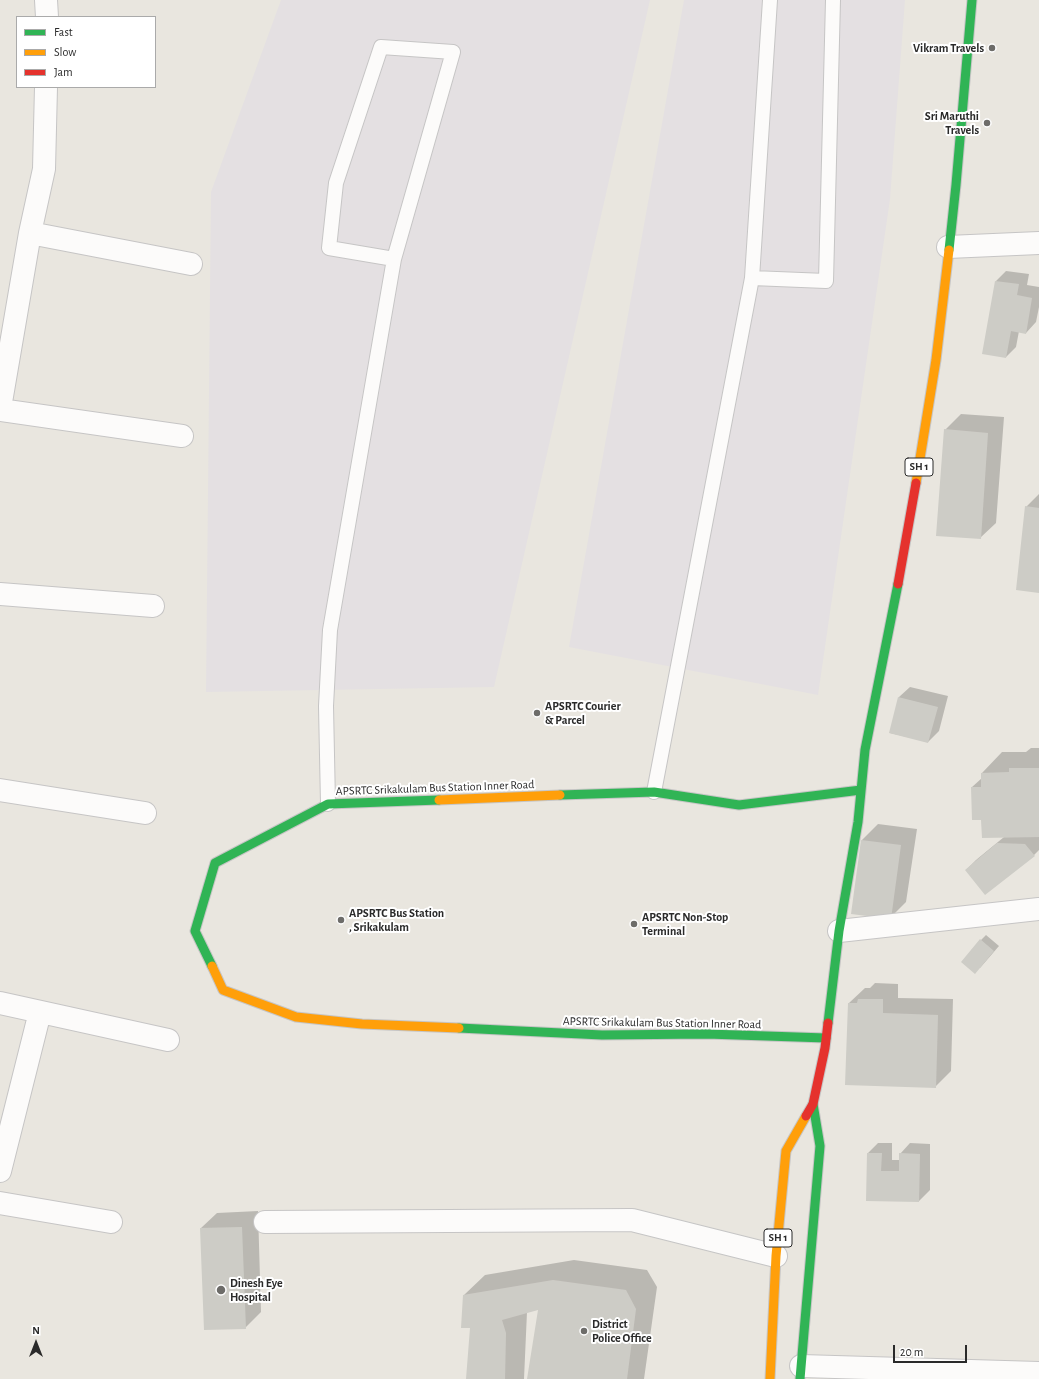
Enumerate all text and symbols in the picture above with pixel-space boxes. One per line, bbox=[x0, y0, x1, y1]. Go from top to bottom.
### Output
legend bbox=[16, 16, 156, 88]
text: Fast bbox=[54, 26, 73, 38]
place label: Vikram Travels bbox=[913, 41, 984, 55]
marker: Vikram Travels bbox=[987, 43, 997, 53]
text: Slow bbox=[54, 46, 76, 58]
text: Jam bbox=[54, 66, 73, 78]
place label: Sri Maruthi Travels bbox=[925, 109, 979, 137]
marker: Sri Maruthi Travels bbox=[982, 118, 992, 128]
road number: SH 1 bbox=[905, 458, 933, 476]
place label: APSRTC Courier & Parcel bbox=[545, 699, 621, 727]
marker: APSRTC Courier & Parcel bbox=[532, 708, 542, 718]
street label: APSRTC Srikakulam Bus Station Inner Road bbox=[335, 777, 535, 799]
place label: APSRTC Bus Station , Srikakulam bbox=[349, 906, 444, 934]
place label: APSRTC Non-Stop Terminal bbox=[642, 910, 728, 938]
marker: APSRTC Bus Station , Srikakulam bbox=[336, 915, 346, 925]
marker: APSRTC Non-Stop Terminal bbox=[629, 919, 639, 929]
street label: APSRTC Srikakulam Bus Station Inner Road bbox=[563, 1014, 761, 1032]
road number: SH 1 bbox=[764, 1229, 792, 1247]
place label: Dinesh Eye Hospital bbox=[230, 1276, 283, 1304]
marker: Dinesh Eye Hospital bbox=[215, 1284, 227, 1296]
place label: District Police Office bbox=[592, 1317, 652, 1345]
north arrow bbox=[16, 1323, 56, 1363]
text: N bbox=[32, 1325, 40, 1336]
marker: District Police Office bbox=[579, 1326, 589, 1336]
scale bar bbox=[895, 1337, 969, 1363]
text: 20 m bbox=[900, 1346, 923, 1358]

